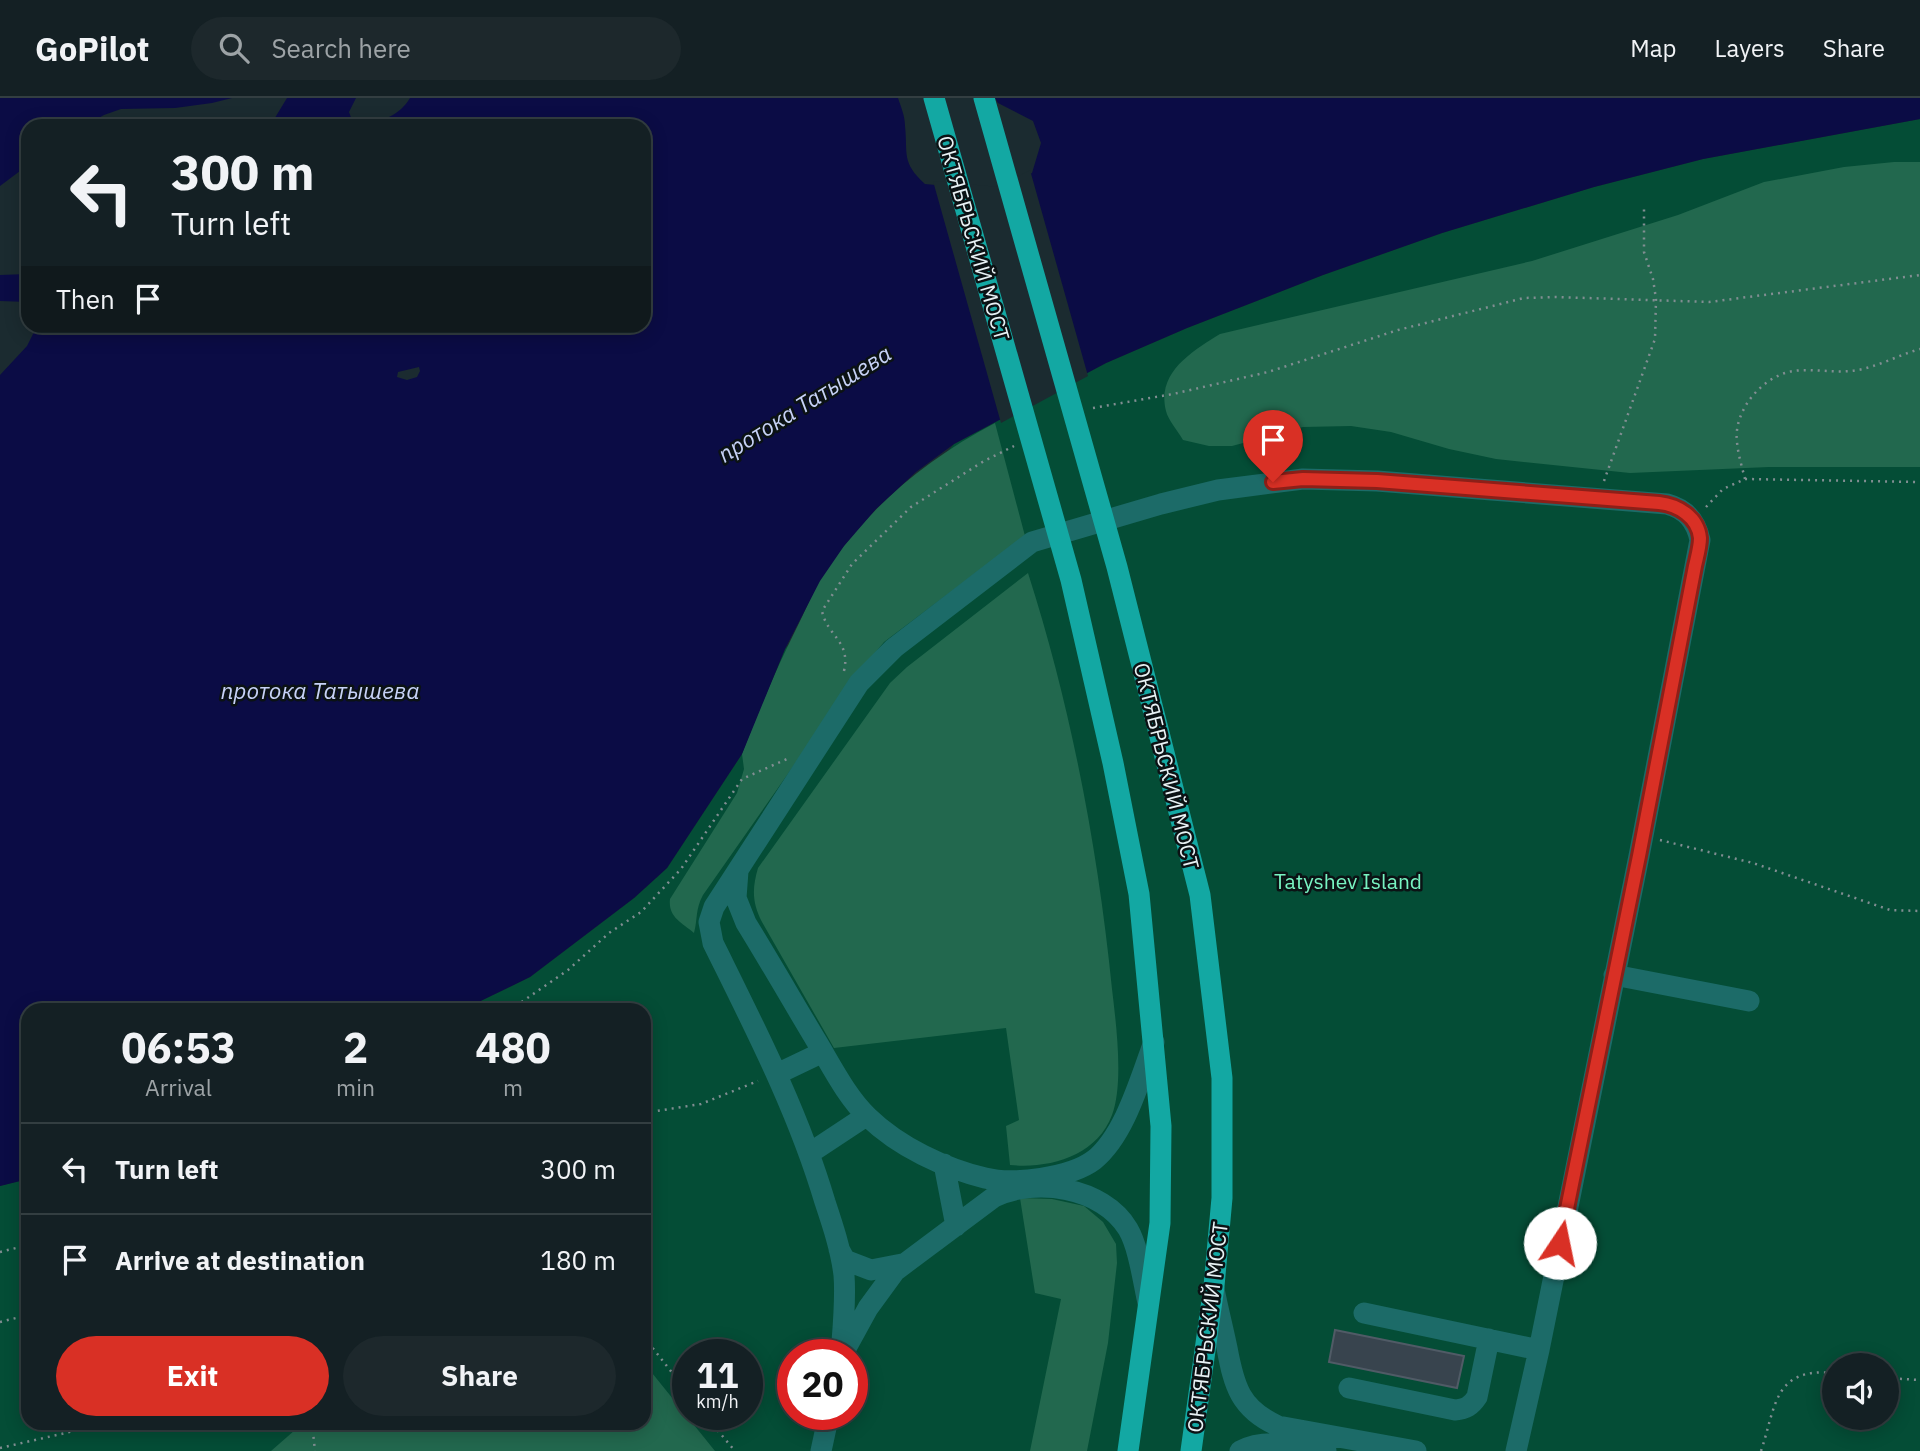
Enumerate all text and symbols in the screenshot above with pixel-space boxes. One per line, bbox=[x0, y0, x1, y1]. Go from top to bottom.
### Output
search box bbox=[191, 17, 681, 80]
text: GoPilot bbox=[35, 27, 149, 70]
icon: search bbox=[215, 29, 253, 67]
text: Search here bbox=[271, 31, 411, 65]
text: Map bbox=[1630, 32, 1677, 64]
text: Layers bbox=[1715, 32, 1785, 64]
text: Share bbox=[1823, 32, 1885, 64]
street label: ОКТЯБРЬСКИЙ МОСТ bbox=[931, 132, 1017, 344]
text: 300 m bbox=[171, 140, 315, 203]
icon: left bbox=[56, 147, 147, 238]
text: Turn left bbox=[171, 202, 291, 244]
icon: arrive bbox=[129, 280, 167, 318]
text: Then bbox=[56, 282, 115, 316]
water label: протока Татышева bbox=[712, 337, 896, 469]
pin bbox=[1243, 410, 1303, 482]
icon: arrive bbox=[1254, 421, 1292, 459]
street label: ОКТЯБРЬСКИЙ МОСТ bbox=[1128, 660, 1206, 872]
water label: протока Татышева bbox=[220, 675, 420, 705]
park label: Tatyshev Island bbox=[1274, 867, 1422, 895]
text: 06:53 bbox=[121, 1020, 236, 1075]
text: 2 bbox=[343, 1020, 368, 1075]
text: 480 bbox=[475, 1020, 551, 1075]
text: Arrival bbox=[145, 1072, 212, 1102]
text: min bbox=[336, 1072, 375, 1102]
text: m bbox=[503, 1072, 523, 1102]
icon: left bbox=[56, 1150, 94, 1188]
text: Turn left bbox=[115, 1152, 218, 1186]
text: 300 m bbox=[540, 1152, 616, 1186]
position arrow bbox=[1523, 1206, 1597, 1280]
street label: ОКТЯБРЬСКИЙ МОСТ bbox=[1180, 1220, 1234, 1434]
icon: arrive bbox=[56, 1241, 94, 1279]
text: Arrive at destination bbox=[115, 1243, 365, 1277]
text: 180 m bbox=[540, 1243, 616, 1277]
button: Exit bbox=[56, 1336, 329, 1416]
button: Share bbox=[343, 1336, 616, 1416]
speed limit sign: 20 bbox=[777, 1339, 868, 1430]
text: 11 bbox=[696, 1352, 739, 1398]
map controls bbox=[1822, 1353, 1899, 1430]
button: sound bbox=[1822, 1353, 1899, 1430]
text: km/h bbox=[696, 1390, 739, 1413]

